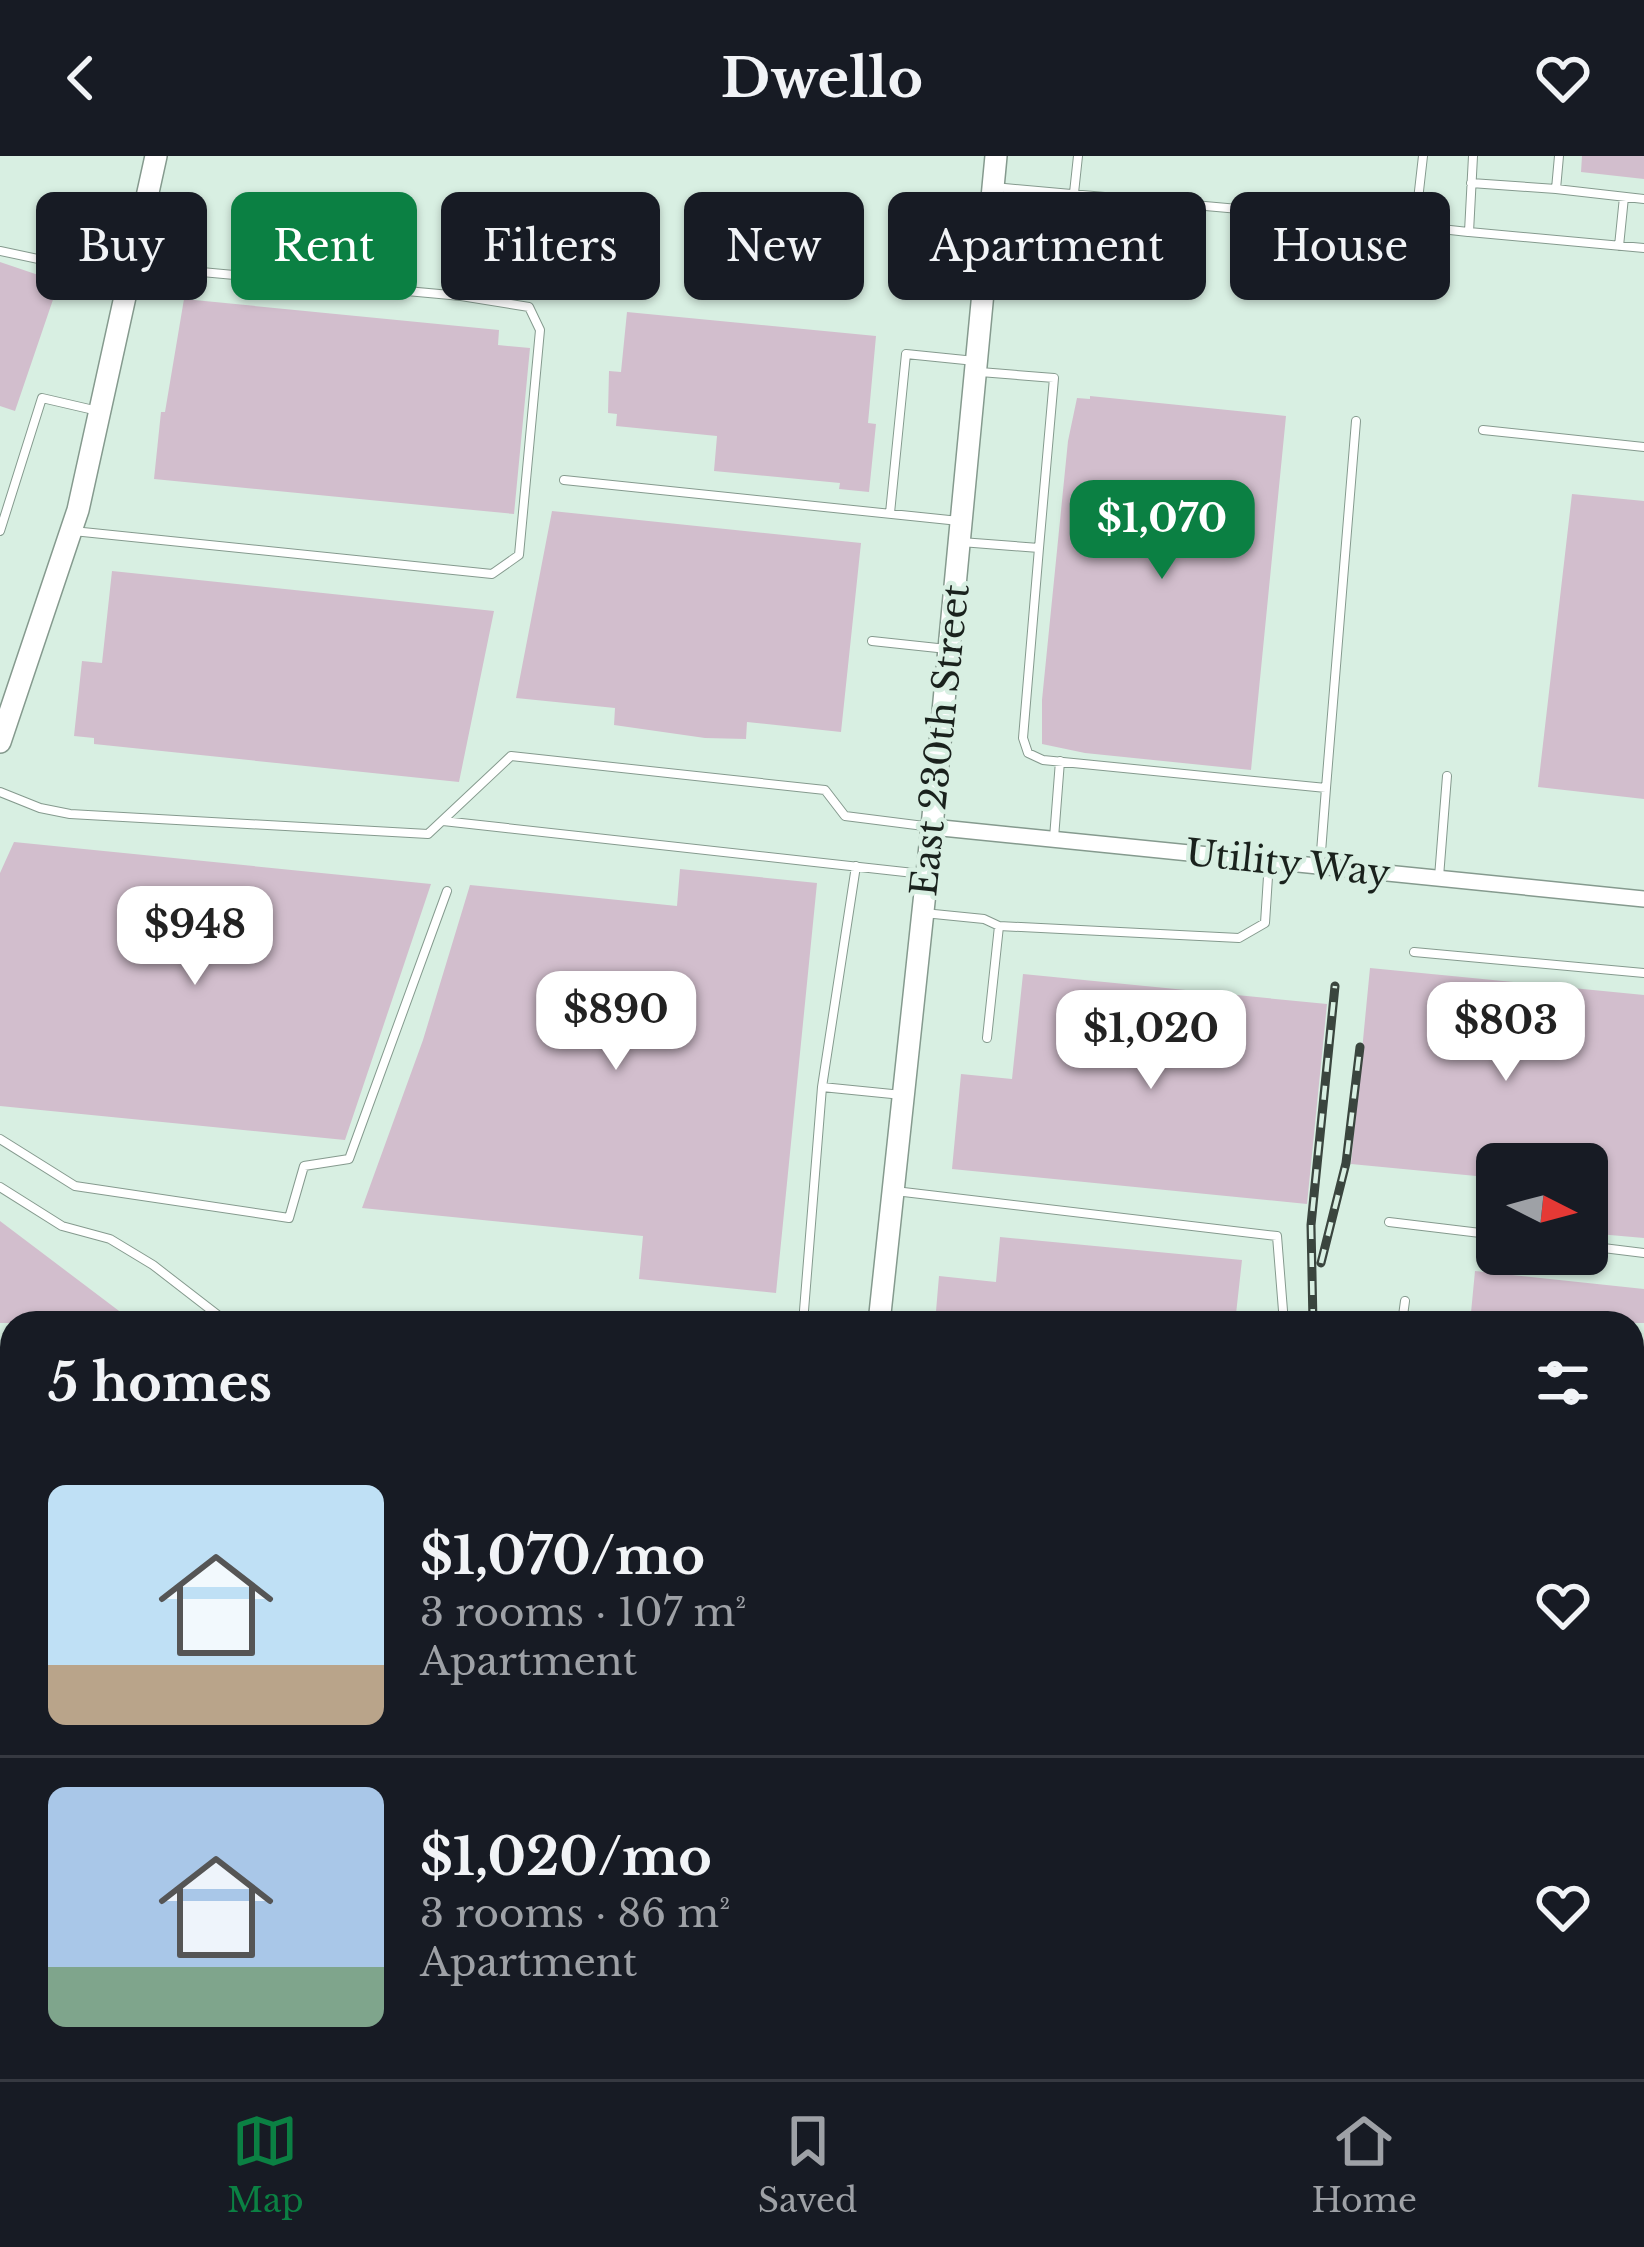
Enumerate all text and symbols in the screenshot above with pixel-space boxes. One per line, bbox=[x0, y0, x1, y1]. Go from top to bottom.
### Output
icon: back bbox=[48, 45, 114, 111]
text: Dwello bbox=[721, 45, 923, 112]
icon: heart bbox=[1530, 45, 1596, 111]
chip: Buy bbox=[36, 192, 207, 300]
chip: Rent bbox=[231, 192, 417, 300]
chip: Filters bbox=[441, 192, 660, 300]
chip: New bbox=[684, 192, 864, 300]
chip: Apartment bbox=[888, 192, 1206, 300]
chip: House bbox=[1230, 192, 1450, 300]
pin: $1,070 bbox=[1064, 480, 1260, 582]
text: $1,070 bbox=[1097, 494, 1227, 543]
street label: East 230th Street bbox=[901, 581, 979, 898]
street label: Utility Way bbox=[1183, 830, 1393, 896]
pin: $948 bbox=[124, 886, 266, 988]
text: $948 bbox=[144, 900, 246, 949]
pin: $890 bbox=[545, 971, 687, 1073]
pin: $803 bbox=[1435, 982, 1577, 1084]
text: $890 bbox=[563, 985, 669, 1034]
pin: $1,020 bbox=[1053, 990, 1249, 1092]
text: $803 bbox=[1454, 996, 1558, 1045]
text: $1,020 bbox=[1083, 1004, 1219, 1053]
north arrow bbox=[1476, 1143, 1608, 1275]
map controls bbox=[1476, 1143, 1608, 1275]
icon: filters bbox=[1530, 1350, 1596, 1416]
text: 5 homes bbox=[48, 1352, 272, 1415]
text: $1,070/mo bbox=[420, 1525, 705, 1588]
icon: home bbox=[144, 1533, 288, 1677]
icon: heart bbox=[1530, 1572, 1596, 1638]
text: 3 rooms · 107 m² bbox=[420, 1588, 746, 1637]
text: Apartment bbox=[420, 1637, 637, 1686]
text: $1,020/mo bbox=[420, 1826, 712, 1889]
icon: home bbox=[144, 1835, 288, 1979]
icon: heart bbox=[1530, 1874, 1596, 1940]
text: 3 rooms · 86 m² bbox=[420, 1889, 730, 1938]
text: Apartment bbox=[420, 1938, 637, 1987]
tab: Map bbox=[227, 2108, 304, 2221]
tab: Saved bbox=[758, 2108, 857, 2221]
tab: Home bbox=[1311, 2108, 1417, 2221]

